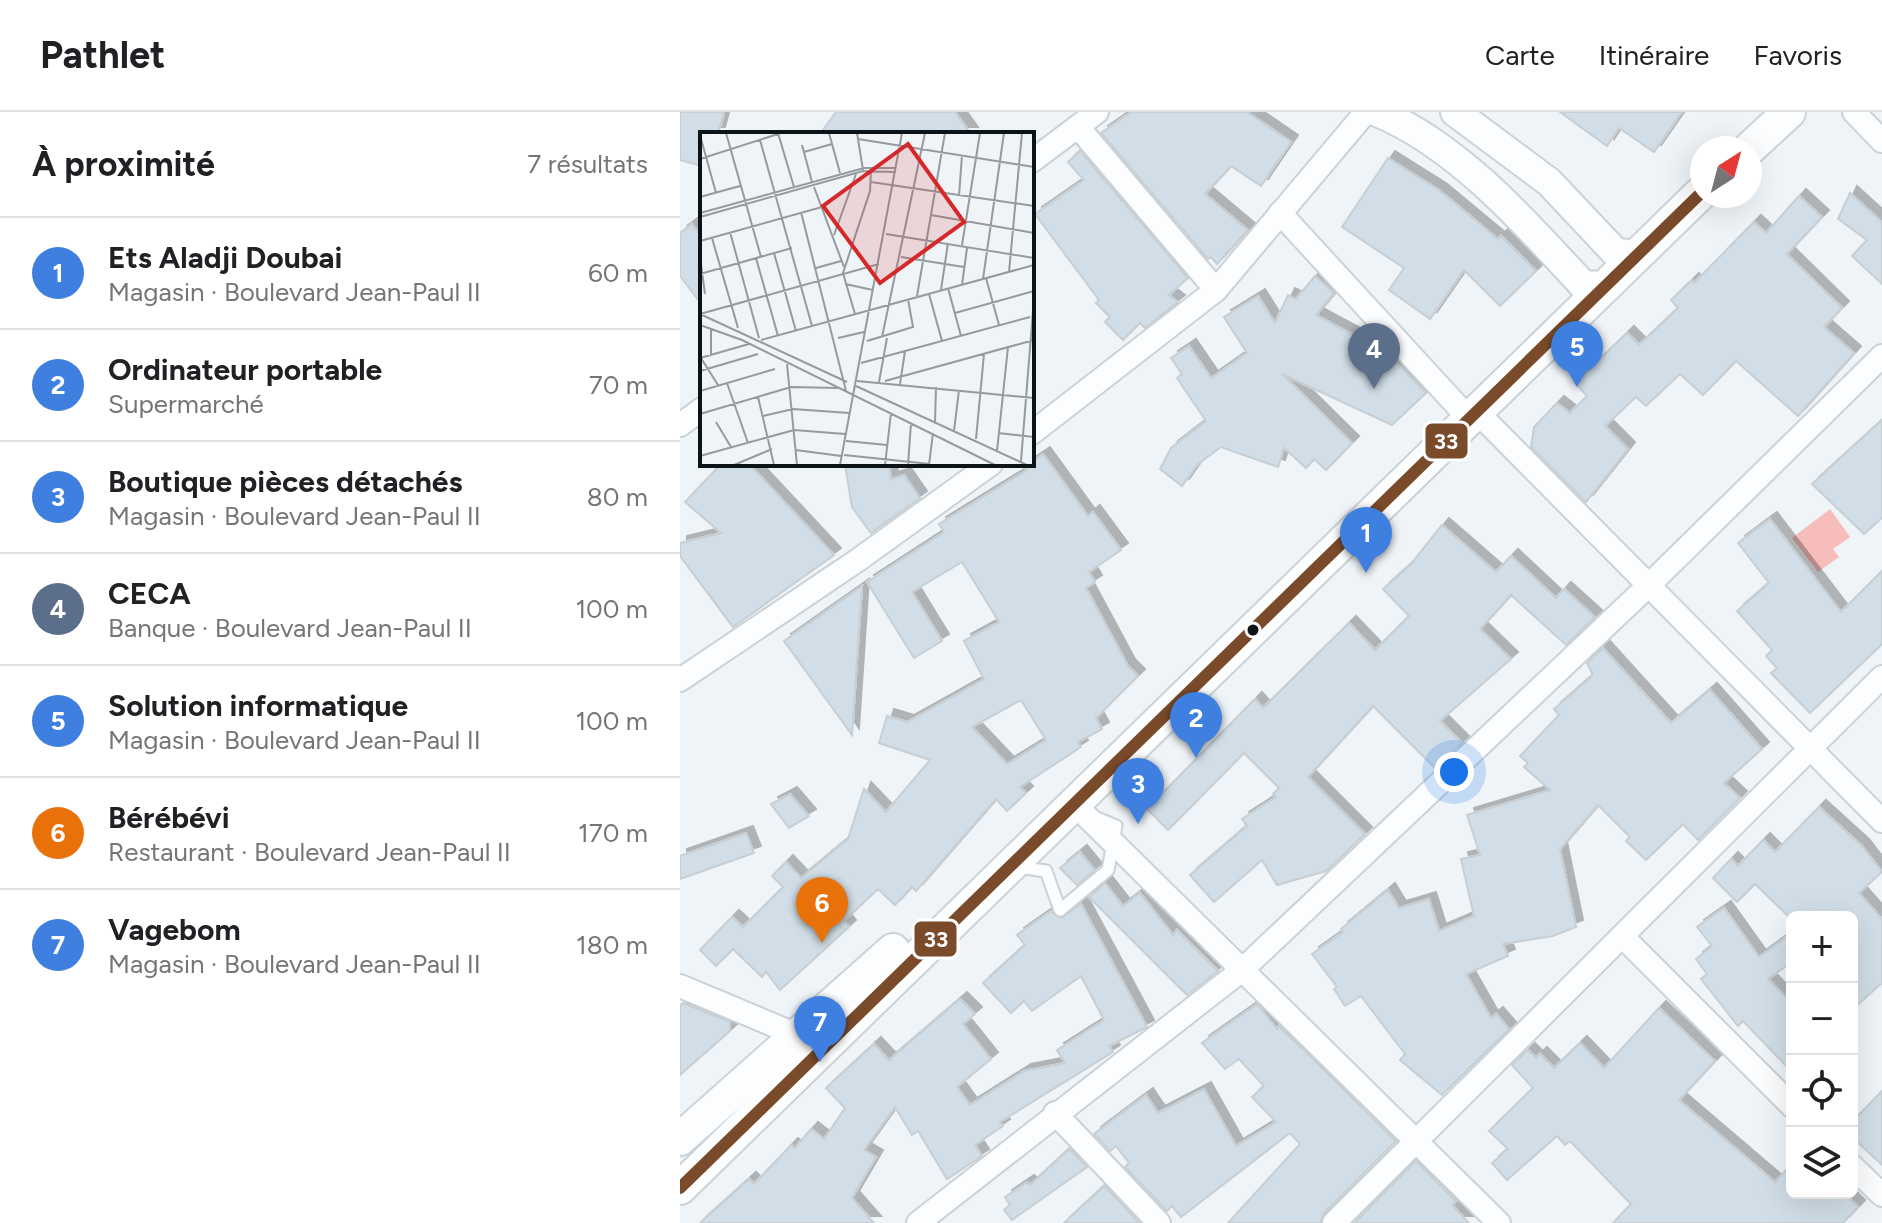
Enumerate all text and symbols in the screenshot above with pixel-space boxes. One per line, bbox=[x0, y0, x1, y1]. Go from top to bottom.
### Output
text: Pathlet bbox=[40, 32, 165, 78]
text: Carte bbox=[1485, 38, 1555, 72]
text: Itinéraire bbox=[1599, 38, 1709, 72]
text: Favoris bbox=[1753, 38, 1842, 72]
inset map bbox=[700, 132, 1034, 466]
north arrow bbox=[1690, 136, 1762, 208]
text: À proximité bbox=[32, 144, 215, 185]
text: 7 résultats bbox=[527, 148, 648, 180]
text: Ets Aladji Doubai bbox=[108, 239, 342, 276]
text: 1 bbox=[53, 257, 63, 289]
text: 60 m bbox=[588, 257, 648, 289]
text: Magasin · Boulevard Jean-Paul II bbox=[108, 276, 481, 308]
pin: 5 bbox=[1551, 321, 1603, 387]
pin: 4 bbox=[1348, 323, 1400, 389]
text: Ordinateur portable bbox=[108, 351, 382, 388]
text: 2 bbox=[50, 369, 66, 401]
text: 70 m bbox=[589, 369, 648, 401]
text: Supermarché bbox=[108, 388, 264, 420]
line badge: 33 bbox=[1424, 422, 1469, 460]
text: 33 bbox=[1434, 428, 1458, 455]
text: Boutique pièces détachés bbox=[108, 463, 463, 500]
text: 3 bbox=[51, 481, 65, 513]
text: 80 m bbox=[587, 481, 648, 513]
text: Magasin · Boulevard Jean-Paul II bbox=[108, 500, 481, 532]
pin: 1 bbox=[1340, 507, 1392, 573]
text: CECA bbox=[108, 575, 191, 612]
text: 4 bbox=[50, 593, 66, 625]
text: 100 m bbox=[575, 593, 648, 625]
text: Banque · Boulevard Jean-Paul II bbox=[108, 612, 472, 644]
unlabelled marker bbox=[1245, 622, 1261, 638]
text: Solution informatique bbox=[108, 687, 408, 724]
pin: 2 bbox=[1170, 692, 1222, 758]
text: 5 bbox=[50, 705, 66, 737]
text: 100 m bbox=[575, 705, 648, 737]
text: Magasin · Boulevard Jean-Paul II bbox=[108, 724, 481, 756]
your location bbox=[1434, 752, 1474, 792]
pin: 3 bbox=[1112, 758, 1164, 824]
text: Bérébévi bbox=[108, 799, 230, 836]
text: 6 bbox=[50, 817, 66, 849]
text: 170 m bbox=[578, 817, 648, 849]
text: Restaurant · Boulevard Jean-Paul II bbox=[108, 836, 511, 868]
pin: 6 bbox=[796, 877, 848, 943]
text: Vagebom bbox=[108, 911, 241, 948]
map controls bbox=[1786, 911, 1858, 1199]
button: + bbox=[1786, 911, 1858, 983]
line badge: 33 bbox=[913, 920, 958, 958]
text: 33 bbox=[924, 926, 948, 953]
text: 7 bbox=[51, 929, 65, 961]
text: 180 m bbox=[576, 929, 648, 961]
text: Magasin · Boulevard Jean-Paul II bbox=[108, 948, 481, 980]
button: − bbox=[1786, 983, 1858, 1055]
pin: 7 bbox=[794, 996, 846, 1062]
button: locate bbox=[1786, 1055, 1858, 1127]
button: layers bbox=[1786, 1127, 1858, 1199]

